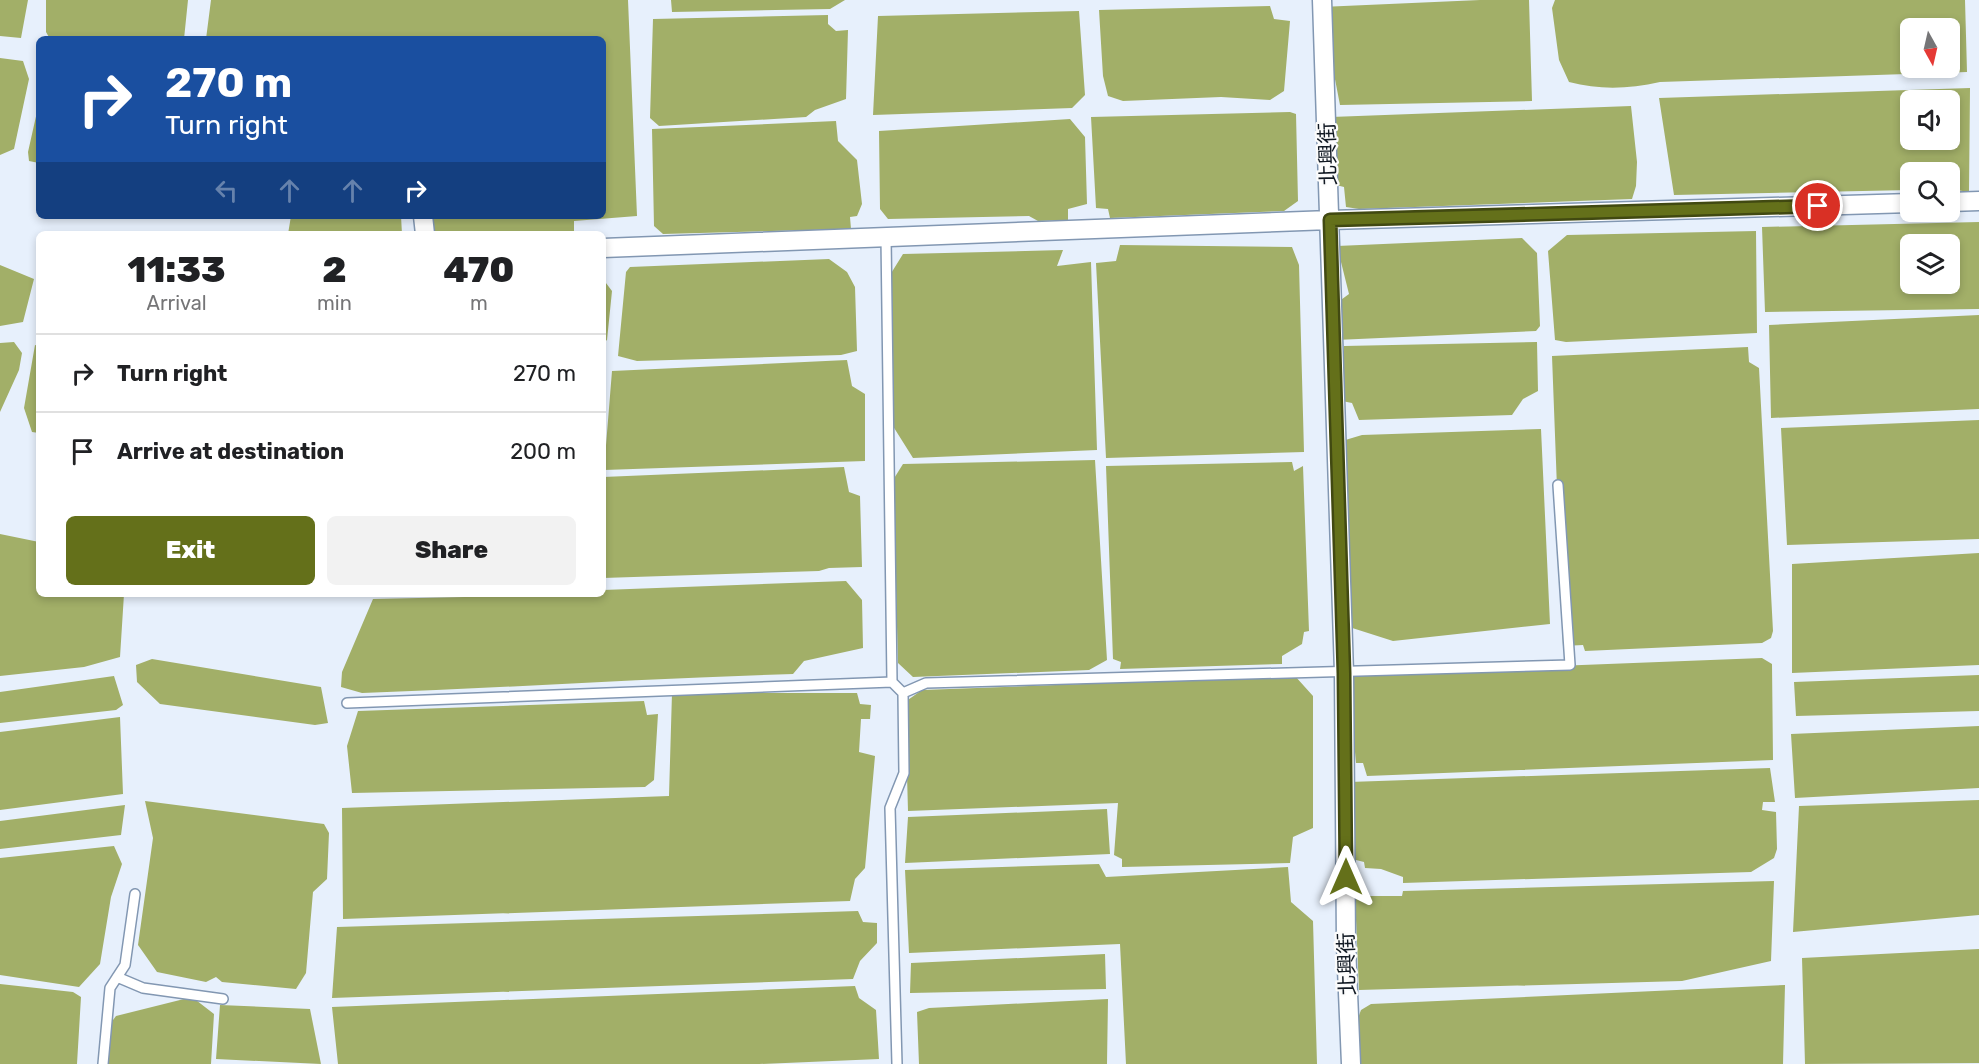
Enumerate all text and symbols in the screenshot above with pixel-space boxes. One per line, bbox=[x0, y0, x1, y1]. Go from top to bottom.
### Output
north arrow bbox=[1900, 18, 1960, 78]
map controls bbox=[1900, 18, 1960, 294]
text: 270 m bbox=[165, 58, 292, 108]
icon: right bbox=[66, 60, 144, 138]
button: sound bbox=[1900, 90, 1960, 150]
text: Turn right bbox=[165, 109, 288, 141]
street label: 北興街 bbox=[1314, 122, 1341, 186]
button: search bbox=[1900, 162, 1960, 222]
icon: left bbox=[210, 174, 243, 207]
icon: ahead bbox=[273, 174, 306, 207]
icon: ahead bbox=[336, 174, 369, 207]
icon: right bbox=[399, 174, 432, 207]
pin bbox=[1792, 180, 1843, 231]
icon: arrive bbox=[1801, 189, 1834, 222]
button: layers bbox=[1900, 234, 1960, 294]
text: 11:33 bbox=[127, 248, 226, 291]
text: 2 bbox=[322, 248, 347, 291]
text: 470 bbox=[443, 248, 515, 291]
text: Arrival bbox=[147, 291, 207, 315]
text: min bbox=[317, 291, 352, 315]
text: m bbox=[470, 291, 488, 315]
icon: right bbox=[66, 357, 99, 390]
text: Turn right bbox=[117, 360, 227, 387]
text: 270 m bbox=[513, 360, 576, 387]
icon: arrive bbox=[66, 435, 99, 468]
text: Arrive at destination bbox=[117, 438, 344, 465]
text: 200 m bbox=[510, 438, 576, 465]
button: Exit bbox=[66, 516, 315, 585]
button: Share bbox=[327, 516, 576, 585]
position arrow bbox=[1314, 845, 1378, 909]
street label: 北興街 bbox=[1333, 932, 1360, 996]

